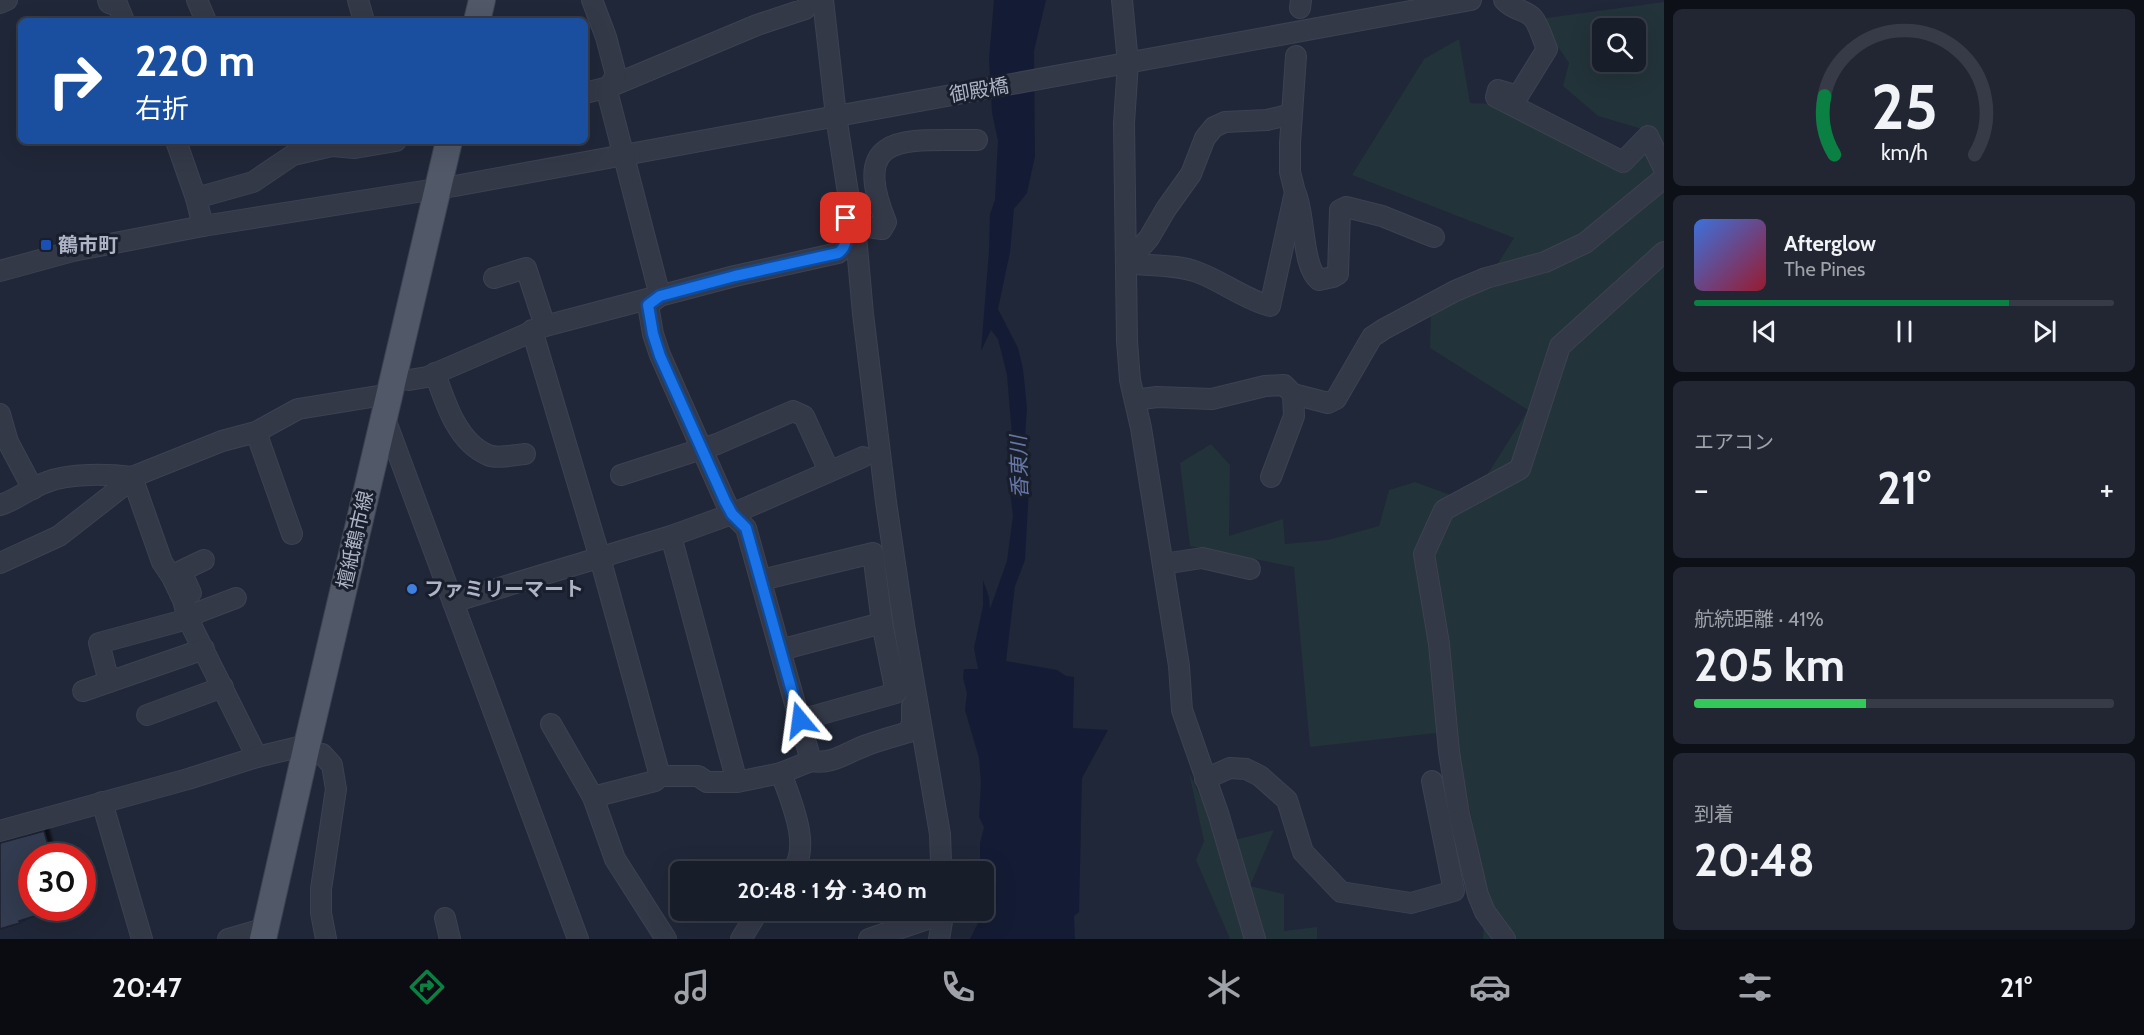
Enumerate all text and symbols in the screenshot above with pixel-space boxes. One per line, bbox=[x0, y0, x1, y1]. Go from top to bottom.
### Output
map controls bbox=[1592, 18, 1646, 72]
button: search bbox=[1592, 18, 1646, 72]
text: 220 m bbox=[135, 35, 255, 87]
icon: right bbox=[36, 42, 114, 120]
text: 25 bbox=[1871, 69, 1937, 145]
street label: 御殿橋 bbox=[947, 73, 1011, 107]
text: 右折 bbox=[135, 92, 189, 125]
text: km/h bbox=[1881, 139, 1927, 165]
pin bbox=[820, 192, 871, 243]
icon: arrive bbox=[829, 201, 862, 234]
text: Afterglow bbox=[1784, 230, 1876, 257]
place label: 鶴市町 bbox=[58, 233, 118, 257]
marker: 鶴市町 bbox=[39, 238, 53, 252]
text: The Pines bbox=[1784, 257, 1865, 281]
icon: previous bbox=[1748, 315, 1781, 348]
icon: pause bbox=[1888, 315, 1921, 348]
icon: next bbox=[2028, 315, 2061, 348]
text: エアコン bbox=[1694, 430, 1774, 454]
water label: 香東川 bbox=[1005, 433, 1033, 499]
text: 21° bbox=[1877, 461, 1931, 515]
text: − bbox=[1694, 469, 1709, 509]
text: + bbox=[2099, 469, 2114, 509]
street label: 檀紙鶴市線 bbox=[332, 489, 378, 591]
place label: ファミリーマート bbox=[424, 577, 584, 601]
marker: ファミリーマート bbox=[405, 582, 419, 596]
text: 航続距離 · 41% bbox=[1694, 607, 1824, 631]
text: 205 km bbox=[1694, 638, 1845, 692]
position arrow bbox=[768, 688, 832, 752]
text: 到着 bbox=[1694, 802, 1734, 826]
text: 20:48 bbox=[1694, 833, 1815, 887]
speed limit sign: 30 bbox=[18, 843, 96, 921]
text: 20:48 · 1 分 · 340 m bbox=[737, 877, 927, 904]
icon: directions bbox=[406, 966, 448, 1008]
icon: music bbox=[671, 966, 713, 1008]
icon: phone bbox=[937, 966, 979, 1008]
icon: climate bbox=[1203, 966, 1245, 1008]
icon: car bbox=[1469, 966, 1511, 1008]
icon: filters bbox=[1734, 966, 1776, 1008]
text: 20:47 bbox=[112, 971, 182, 1004]
text: 21° bbox=[2000, 971, 2032, 1004]

